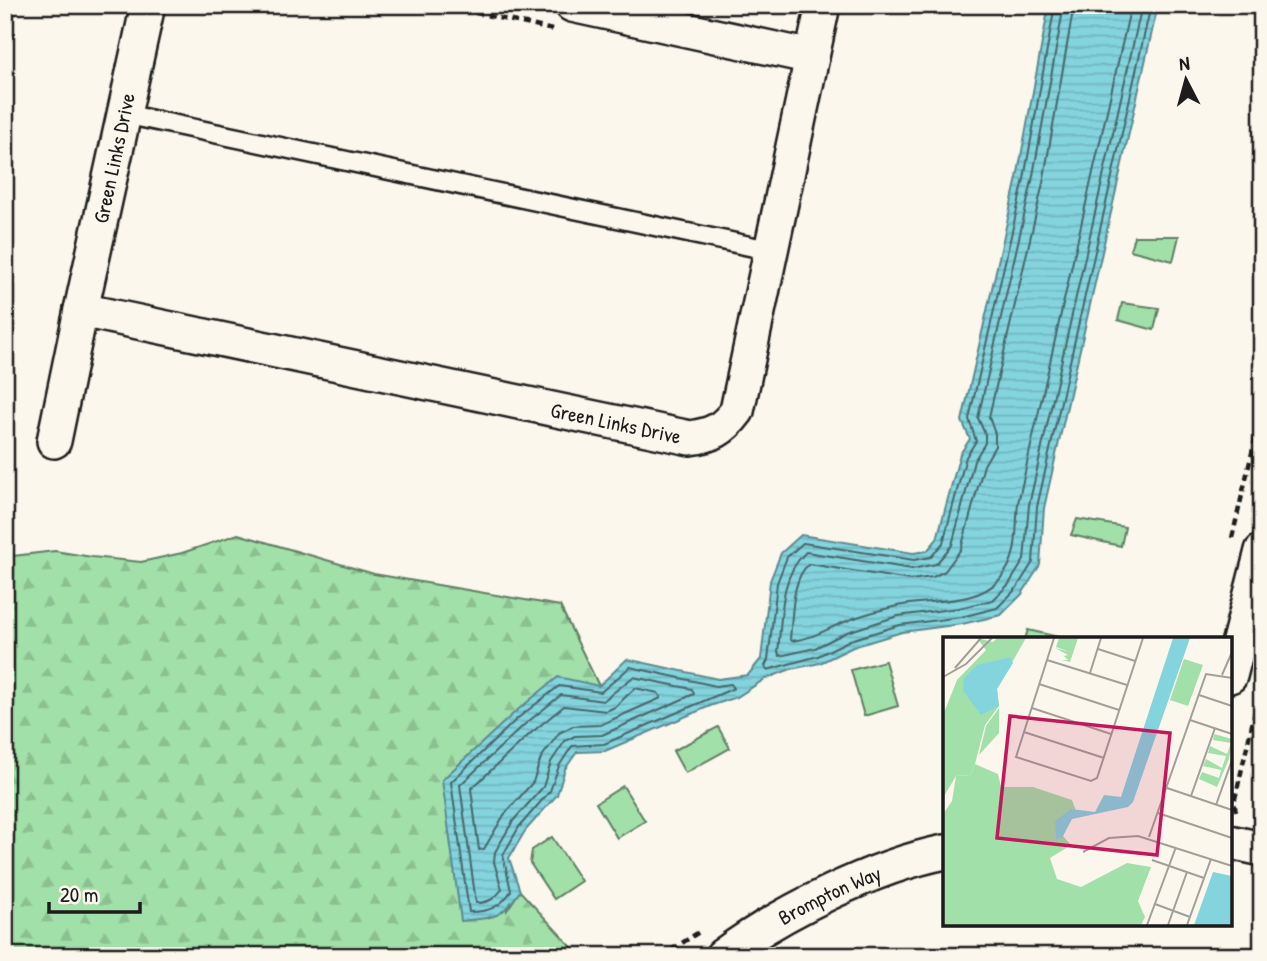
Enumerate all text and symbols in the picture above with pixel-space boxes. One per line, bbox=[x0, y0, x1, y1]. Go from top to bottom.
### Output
north arrow bbox=[1152, 46, 1222, 116]
text: N bbox=[1178, 50, 1191, 77]
street label: Green Links Drive bbox=[86, 90, 142, 226]
street label: Green Links Drive bbox=[548, 395, 684, 450]
inset map bbox=[943, 637, 1232, 926]
street label: Brompton Way bbox=[772, 858, 885, 931]
scale bar bbox=[49, 870, 140, 914]
text: 20 m bbox=[60, 880, 98, 909]

